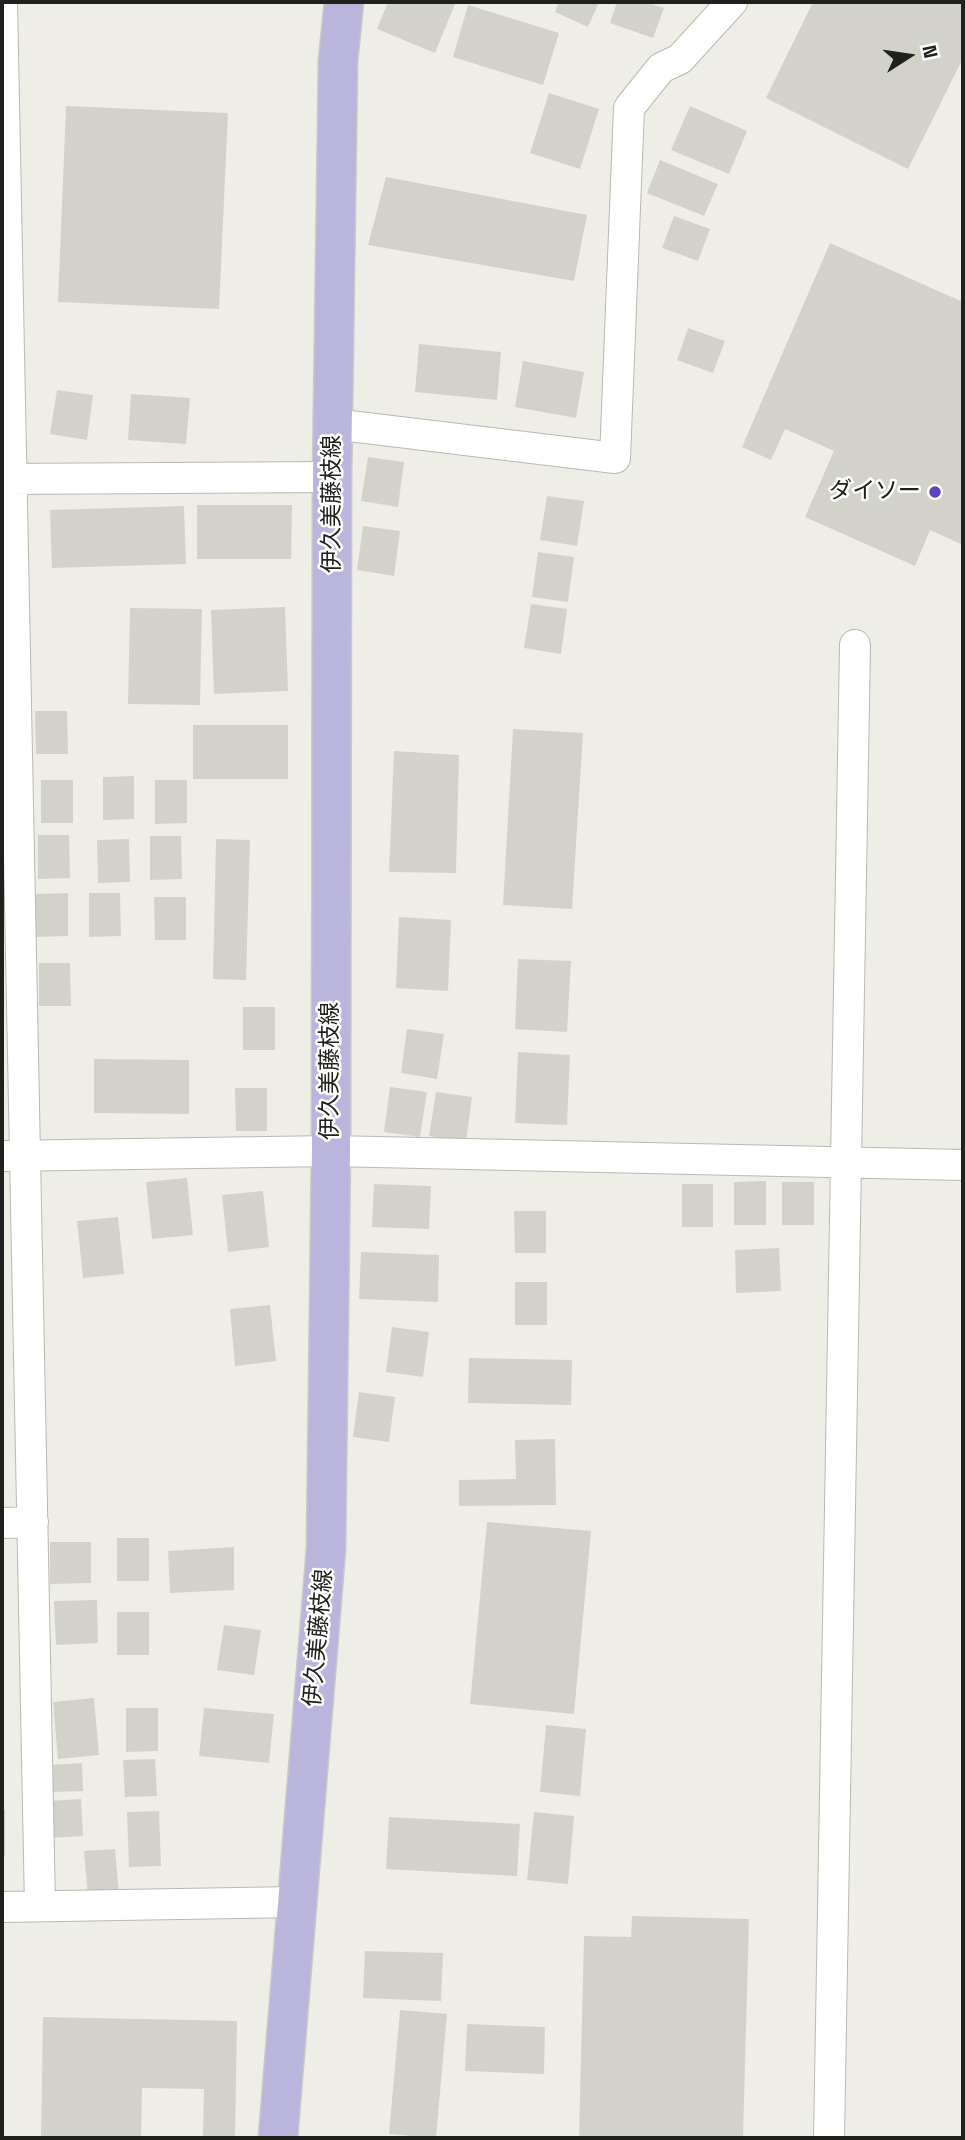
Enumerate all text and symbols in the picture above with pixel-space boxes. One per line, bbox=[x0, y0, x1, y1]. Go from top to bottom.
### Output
north arrow bbox=[874, 21, 944, 91]
text: N bbox=[916, 43, 944, 60]
street label: 伊久美藤枝線 bbox=[319, 435, 347, 573]
place label: ダイソー bbox=[829, 478, 921, 506]
marker: ダイソー bbox=[927, 484, 943, 500]
street label: 伊久美藤枝線 bbox=[317, 1002, 345, 1140]
street label: 伊久美藤枝線 bbox=[299, 1568, 339, 1708]

